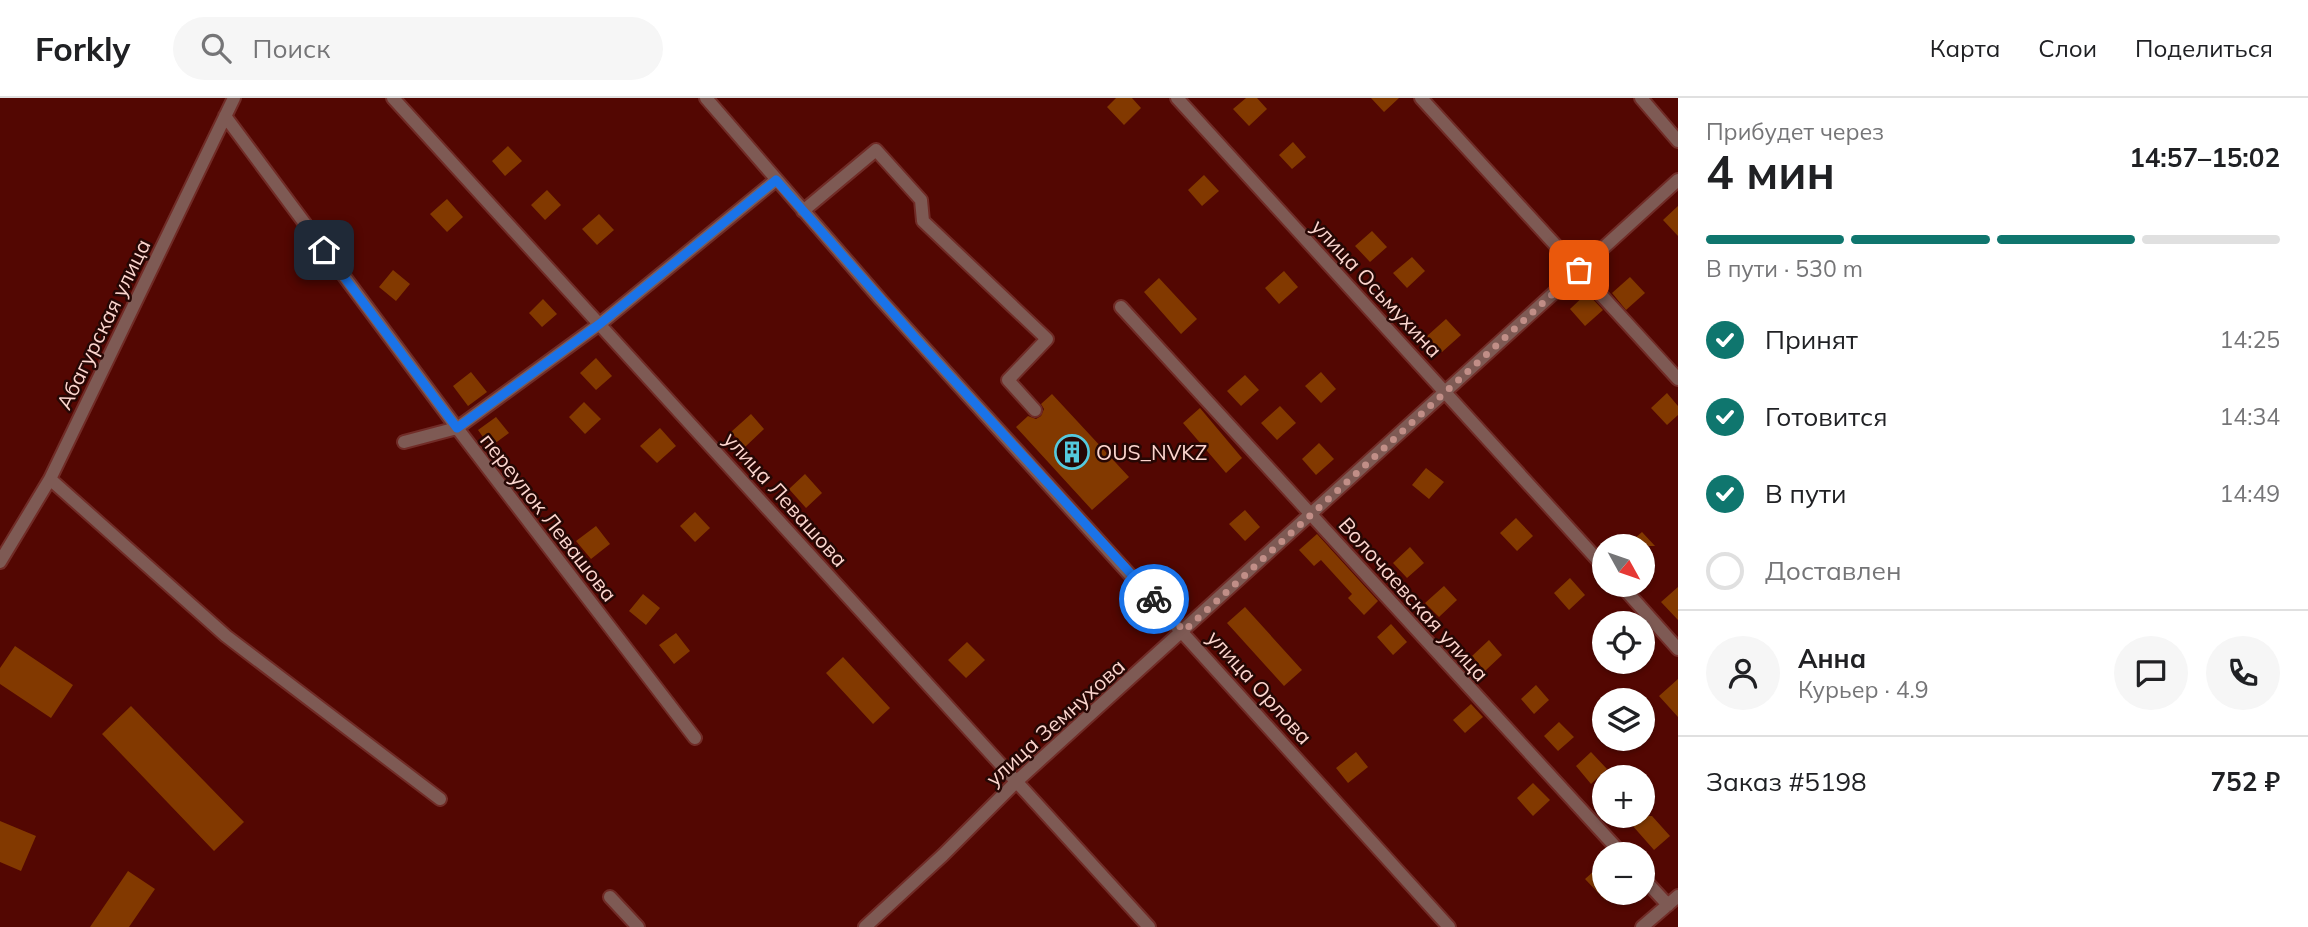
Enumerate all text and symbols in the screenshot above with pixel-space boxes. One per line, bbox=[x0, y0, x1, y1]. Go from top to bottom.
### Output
search box bbox=[173, 17, 663, 80]
text: Forkly bbox=[35, 28, 131, 69]
icon: search bbox=[197, 29, 235, 67]
text: Поиск bbox=[253, 32, 330, 65]
text: Карта bbox=[1930, 33, 2000, 63]
text: Слои bbox=[2038, 33, 2097, 63]
text: Поделиться bbox=[2135, 33, 2273, 63]
text: Прибудет через bbox=[1706, 117, 1884, 146]
text: 14:57–15:02 bbox=[2129, 141, 2280, 174]
text: 4 мин bbox=[1706, 143, 1835, 201]
street label: улица Осьмухина bbox=[1306, 213, 1448, 363]
pin bbox=[294, 220, 354, 280]
icon: home bbox=[305, 231, 343, 269]
street label: Абагурская улица bbox=[50, 234, 156, 414]
pin bbox=[1549, 240, 1609, 300]
icon: bag bbox=[1560, 251, 1598, 289]
text: В пути · 530 m bbox=[1706, 254, 1863, 283]
icon: check bbox=[1706, 321, 1744, 359]
text: Принят bbox=[1765, 323, 1858, 356]
text: 14:25 bbox=[2220, 325, 2280, 354]
icon: check bbox=[1706, 398, 1744, 436]
text: Готовится bbox=[1765, 400, 1888, 433]
text: 14:34 bbox=[2220, 402, 2280, 431]
street label: улица Левашова bbox=[719, 426, 853, 572]
street label: переулок Левашова bbox=[475, 428, 623, 606]
building icon: OUS_NVKZ bbox=[1053, 433, 1091, 471]
place label: OUS_NVKZ bbox=[1096, 439, 1207, 465]
icon: check bbox=[1706, 475, 1744, 513]
text: В пути bbox=[1765, 477, 1846, 510]
text: 14:49 bbox=[2220, 479, 2280, 508]
street label: Волочаевская улица bbox=[1334, 512, 1494, 686]
north arrow bbox=[1592, 534, 1656, 597]
map controls bbox=[1592, 534, 1655, 905]
text: Доставлен bbox=[1765, 554, 1902, 587]
courier bbox=[1119, 564, 1189, 634]
icon: bike bbox=[1135, 580, 1173, 618]
button: locate bbox=[1592, 611, 1655, 674]
street label: улица Орлова bbox=[1202, 625, 1318, 749]
button: person bbox=[1706, 636, 1780, 710]
button: chat bbox=[2114, 636, 2188, 710]
button: phone bbox=[2206, 636, 2280, 710]
text: Анна bbox=[1798, 642, 1866, 675]
street label: улица Земнухова bbox=[980, 653, 1130, 791]
text: Курьер · 4.9 bbox=[1798, 675, 1929, 704]
button: layers bbox=[1592, 688, 1655, 751]
button: + bbox=[1592, 765, 1655, 828]
text: Заказ #5198 bbox=[1706, 765, 1867, 798]
text: 752 ₽ bbox=[2210, 765, 2280, 798]
button: − bbox=[1592, 842, 1655, 905]

